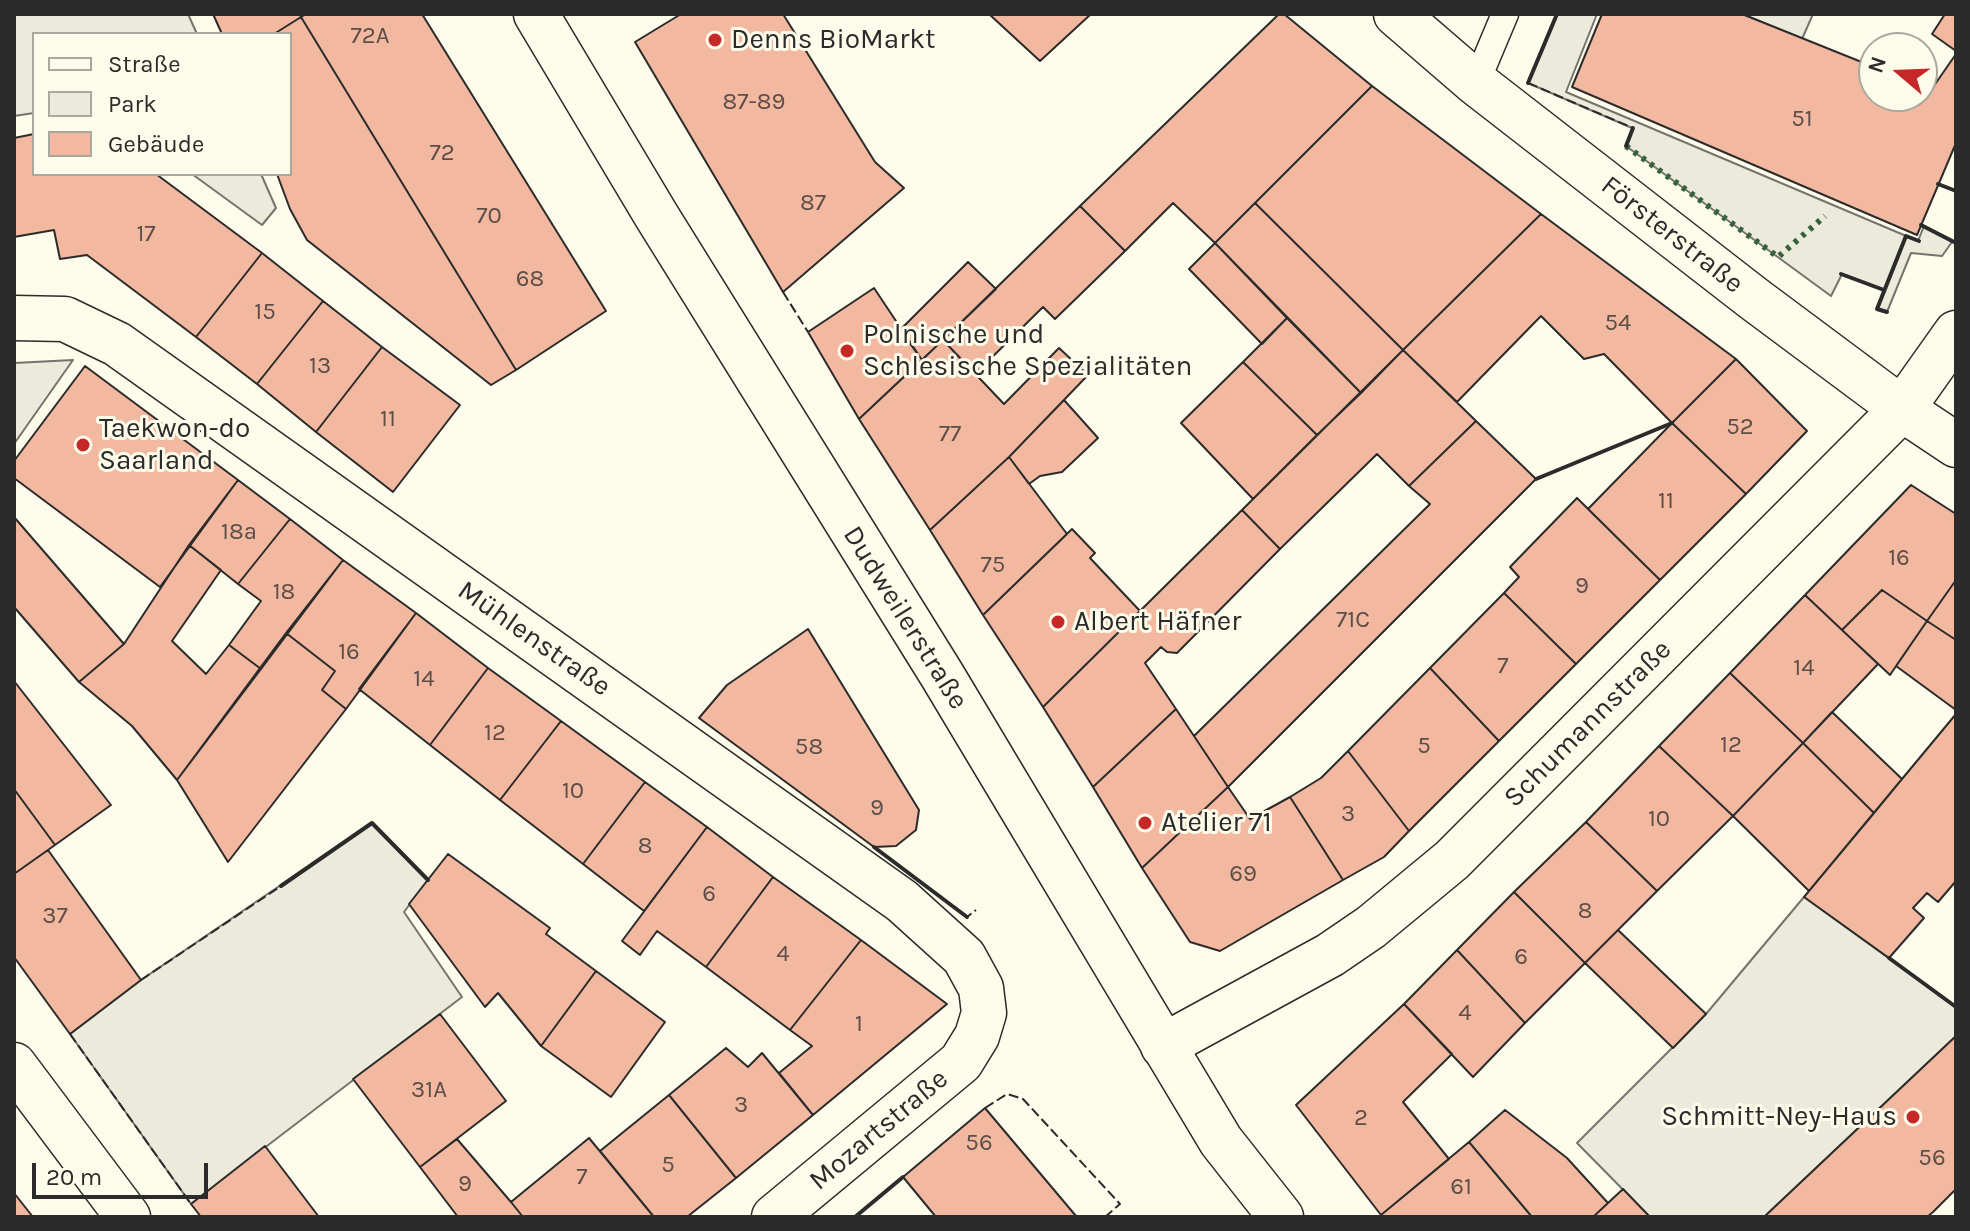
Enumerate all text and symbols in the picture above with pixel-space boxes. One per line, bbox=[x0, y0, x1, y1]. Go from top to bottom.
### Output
house number: 72A bbox=[351, 22, 389, 50]
place label: Denns BioMarkt bbox=[731, 23, 936, 57]
marker: Denns BioMarkt bbox=[706, 31, 724, 49]
legend bbox=[32, 32, 292, 176]
north arrow bbox=[1858, 32, 1938, 112]
text: Straße bbox=[108, 50, 180, 78]
text: N bbox=[1862, 53, 1892, 77]
house number: 87-89 bbox=[722, 88, 786, 116]
text: Park bbox=[108, 90, 157, 118]
house number: 51 bbox=[1791, 105, 1813, 133]
text: Gebäude bbox=[108, 130, 204, 158]
house number: 72 bbox=[429, 139, 455, 167]
street label: Försterstraße bbox=[1594, 169, 1750, 301]
house number: 87 bbox=[800, 189, 826, 217]
house number: 70 bbox=[476, 202, 502, 230]
house number: 17 bbox=[136, 220, 156, 248]
house number: 68 bbox=[516, 265, 544, 293]
house number: 15 bbox=[254, 298, 276, 326]
house number: 54 bbox=[1605, 309, 1631, 337]
place label: Polnische und Schlesische Spezialitäten bbox=[863, 318, 1192, 384]
marker: Polnische und Schlesische Spezialitäten bbox=[838, 342, 856, 360]
house number: 13 bbox=[309, 352, 331, 380]
house number: 11 bbox=[380, 405, 396, 433]
place label: Taekwon-do Saarland bbox=[99, 412, 250, 478]
house number: 52 bbox=[1726, 413, 1754, 441]
house number: 77 bbox=[939, 420, 961, 448]
marker: Taekwon-do Saarland bbox=[74, 436, 92, 454]
house number: 11 bbox=[1658, 487, 1674, 515]
house number: 18a bbox=[221, 518, 257, 546]
street label: Dudweilerstraße bbox=[835, 520, 975, 716]
house number: 16 bbox=[1888, 544, 1910, 572]
house number: 75 bbox=[981, 551, 1005, 579]
house number: 9 bbox=[1575, 572, 1589, 600]
street label: Mühlenstraße bbox=[451, 574, 617, 704]
house number: 18 bbox=[273, 578, 295, 606]
place label: Albert Häfner bbox=[1074, 605, 1241, 639]
house number: 71C bbox=[1336, 606, 1370, 634]
marker: Albert Häfner bbox=[1049, 613, 1067, 631]
street label: Schumannstraße bbox=[1497, 633, 1679, 815]
house number: 16 bbox=[338, 638, 360, 666]
house number: 7 bbox=[1497, 652, 1509, 680]
house number: 14 bbox=[1793, 654, 1815, 682]
house number: 14 bbox=[413, 665, 435, 693]
house number: 12 bbox=[484, 719, 506, 747]
house number: 12 bbox=[1720, 731, 1742, 759]
house number: 5 bbox=[1417, 732, 1431, 760]
house number: 58 bbox=[795, 733, 823, 761]
house number: 10 bbox=[562, 777, 584, 805]
house number: 9 bbox=[870, 794, 884, 822]
house number: 3 bbox=[1341, 800, 1355, 828]
house number: 10 bbox=[1648, 805, 1670, 833]
place label: Atelier 71 bbox=[1161, 806, 1272, 840]
marker: Atelier 71 bbox=[1136, 814, 1154, 832]
house number: 8 bbox=[638, 832, 652, 860]
house number: 69 bbox=[1229, 860, 1257, 888]
house number: 6 bbox=[702, 880, 716, 908]
house number: 8 bbox=[1578, 897, 1592, 925]
house number: 37 bbox=[42, 902, 68, 930]
house number: 4 bbox=[776, 940, 790, 968]
house number: 6 bbox=[1514, 943, 1528, 971]
house number: 4 bbox=[1458, 999, 1472, 1027]
house number: 1 bbox=[855, 1010, 863, 1038]
street label: Mozartstraße bbox=[803, 1062, 955, 1198]
house number: 31A bbox=[411, 1076, 447, 1104]
house number: 3 bbox=[734, 1091, 748, 1119]
place label: Schmitt-Ney-Haus bbox=[1661, 1100, 1897, 1134]
house number: 2 bbox=[1354, 1104, 1368, 1132]
marker: Schmitt-Ney-Haus bbox=[1904, 1108, 1922, 1126]
house number: 56 bbox=[965, 1129, 993, 1157]
house number: 56 bbox=[1918, 1144, 1946, 1172]
scale bar bbox=[36, 1147, 212, 1197]
house number: 5 bbox=[661, 1151, 675, 1179]
text: 20 m bbox=[46, 1163, 102, 1191]
house number: 7 bbox=[576, 1163, 588, 1191]
house number: 9 bbox=[458, 1170, 472, 1198]
house number: 61 bbox=[1450, 1173, 1472, 1201]

